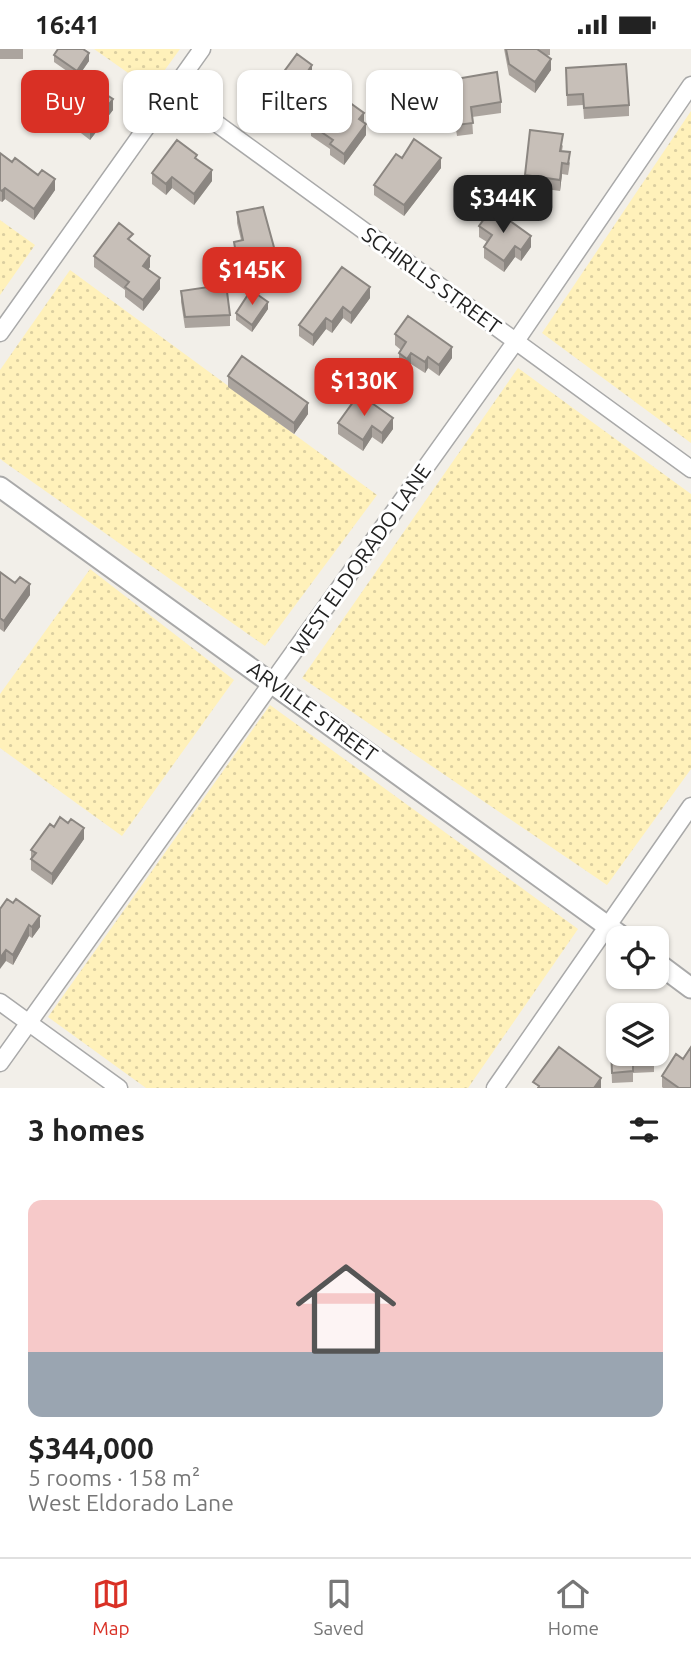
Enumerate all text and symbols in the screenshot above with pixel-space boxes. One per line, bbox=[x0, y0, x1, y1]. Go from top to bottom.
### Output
text: 16:41 bbox=[35, 10, 100, 39]
chip: Buy bbox=[21, 70, 109, 133]
chip: Rent bbox=[123, 70, 223, 133]
chip: Filters bbox=[237, 70, 352, 133]
chip: New bbox=[366, 70, 463, 133]
pin: $344K bbox=[454, 176, 552, 235]
text: $344K bbox=[469, 185, 537, 210]
street label: SCHIRLLS STREET bbox=[358, 222, 506, 339]
pin: $145K bbox=[203, 247, 301, 307]
text: $145K bbox=[218, 257, 286, 282]
pin: $130K bbox=[315, 359, 413, 418]
text: $130K bbox=[330, 368, 398, 393]
street label: WEST ELDORADO LANE bbox=[285, 459, 435, 659]
street label: ARVILLE STREET bbox=[244, 656, 383, 766]
map controls bbox=[606, 926, 669, 1066]
button: locate bbox=[606, 926, 669, 989]
button: layers bbox=[606, 1003, 669, 1066]
icon: filters bbox=[625, 1111, 663, 1149]
text: 3 homes bbox=[28, 1113, 145, 1147]
icon: home bbox=[283, 1246, 409, 1372]
text: $344,000 bbox=[28, 1431, 154, 1465]
text: 5 rooms · 158 m² bbox=[28, 1465, 200, 1490]
text: West Eldorado Lane bbox=[28, 1490, 234, 1515]
tab: Map bbox=[92, 1575, 130, 1639]
tab: Saved bbox=[314, 1575, 364, 1639]
tab: Home bbox=[548, 1575, 599, 1639]

